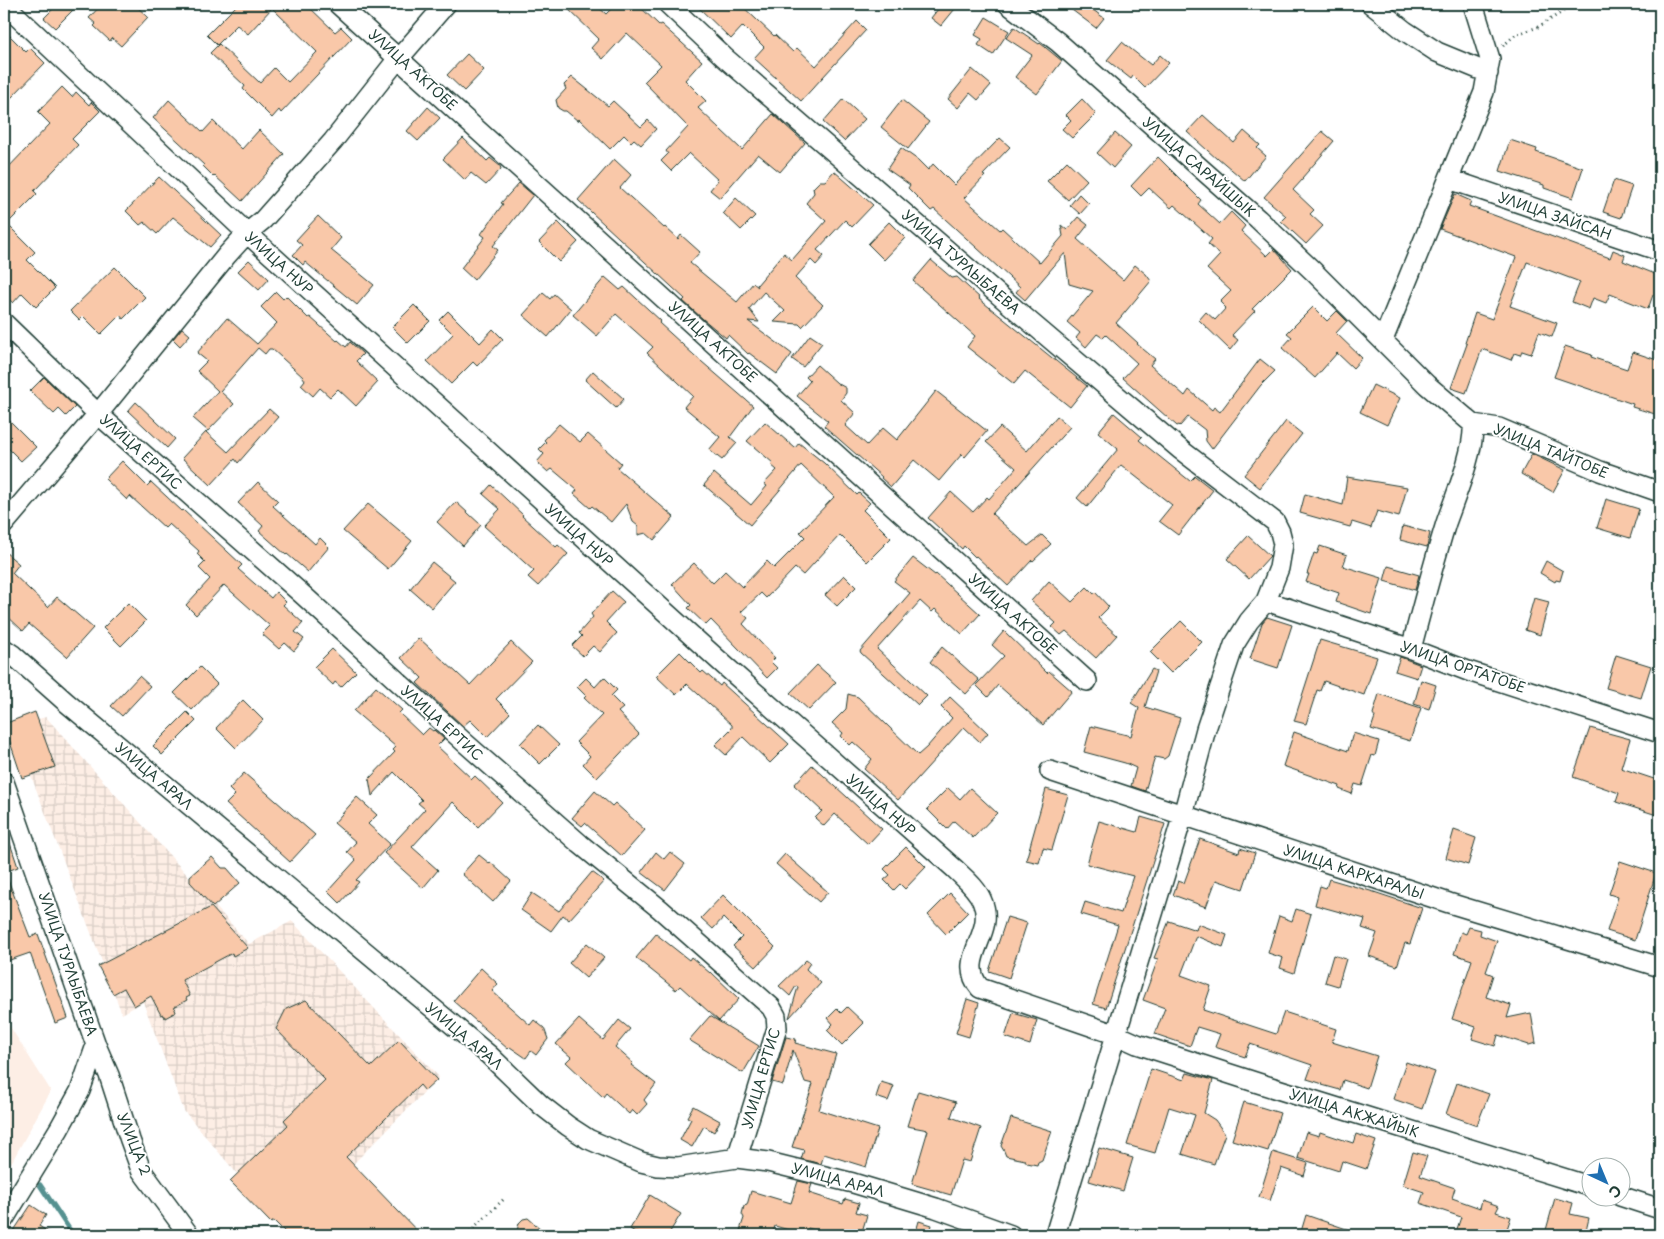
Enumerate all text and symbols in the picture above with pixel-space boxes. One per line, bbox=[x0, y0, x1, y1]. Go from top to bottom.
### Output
street label: УЛИЦА АКТОБЕ bbox=[364, 24, 462, 115]
street label: УЛИЦА САРАЙШЫК bbox=[1138, 112, 1260, 222]
street label: УЛИЦА ЗАЙСАН bbox=[1496, 186, 1614, 245]
street label: УЛИЦА ТУРЛЫБАЕВА bbox=[898, 204, 1025, 319]
street label: УЛИЦА НУР bbox=[241, 226, 318, 299]
street label: УЛИЦА АКТОБЕ bbox=[664, 296, 762, 387]
street label: УЛИЦА ЕРТИС bbox=[96, 409, 187, 494]
street label: УЛИЦА ТАЙТОБЕ bbox=[1491, 418, 1612, 483]
street label: УЛИЦА НУР bbox=[541, 498, 618, 571]
street label: УЛИЦА АКТОБЕ bbox=[964, 568, 1062, 659]
street label: УЛИЦА ОРТАТОБЕ bbox=[1398, 635, 1529, 698]
street label: УЛИЦА ЕРТИС bbox=[397, 680, 488, 765]
street label: УЛИЦА АРАЛ bbox=[111, 737, 198, 814]
street label: УЛИЦА НУР bbox=[842, 769, 920, 841]
street label: УЛИЦА КАРКАРАЛЫ bbox=[1281, 839, 1427, 904]
street label: УЛИЦА ТУРЛЫБАЕВА bbox=[34, 889, 103, 1038]
street label: УЛИЦА АРАЛ bbox=[421, 997, 508, 1074]
street label: УЛИЦА ЕРТИС bbox=[736, 1025, 785, 1131]
street label: УЛИЦА АКЖАЙЫК bbox=[1287, 1083, 1421, 1142]
street label: УЛИЦА 2 bbox=[112, 1109, 157, 1178]
north arrow bbox=[1582, 1156, 1632, 1206]
street label: УЛИЦА АРАЛ bbox=[789, 1157, 887, 1202]
text: С bbox=[1604, 1181, 1626, 1203]

